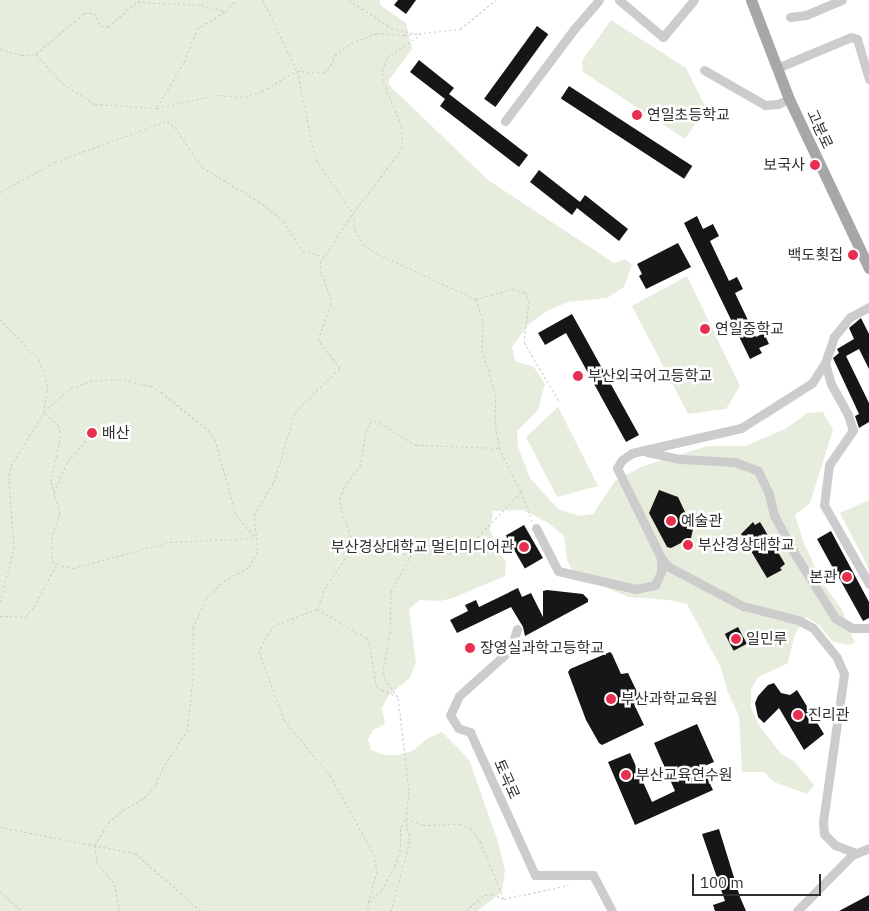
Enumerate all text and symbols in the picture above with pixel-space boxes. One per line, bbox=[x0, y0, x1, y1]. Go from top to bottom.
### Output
place label: 연일초등학교 bbox=[647, 106, 730, 124]
street label: 고분로 bbox=[803, 106, 837, 152]
marker: 연일초등학교 bbox=[631, 109, 643, 121]
place label: 보국사 bbox=[764, 156, 805, 174]
marker: 보국사 bbox=[809, 159, 821, 171]
place label: 백도횟집 bbox=[788, 246, 843, 264]
marker: 백도횟집 bbox=[847, 249, 859, 261]
place label: 연일중학교 bbox=[715, 320, 784, 338]
marker: 연일중학교 bbox=[699, 323, 711, 335]
place label: 부산외국어고등학교 bbox=[588, 367, 712, 385]
marker: 부산외국어고등학교 bbox=[572, 370, 584, 382]
place label: 배산 bbox=[102, 424, 130, 442]
marker: 배산 bbox=[86, 427, 98, 439]
place label: 예술관 bbox=[681, 512, 722, 530]
marker: 예술관 bbox=[665, 515, 677, 527]
place label: 부산경상대학교 bbox=[698, 536, 795, 554]
place label: 부산경상대학교 멀티미디어관 bbox=[331, 538, 514, 556]
marker: 부산경상대학교 bbox=[682, 539, 694, 551]
marker: 부산경상대학교 멀티미디어관 bbox=[518, 541, 530, 553]
place label: 본관 bbox=[809, 568, 837, 586]
marker: 본관 bbox=[841, 571, 853, 583]
place label: 일민루 bbox=[746, 630, 787, 648]
marker: 일민루 bbox=[730, 633, 742, 645]
place label: 장영실과학고등학교 bbox=[480, 639, 604, 657]
marker: 장영실과학고등학교 bbox=[464, 642, 476, 654]
place label: 부산과학교육원 bbox=[621, 690, 718, 708]
marker: 부산과학교육원 bbox=[605, 693, 617, 705]
place label: 진리관 bbox=[808, 706, 849, 724]
marker: 진리관 bbox=[792, 709, 804, 721]
street label: 토곡로 bbox=[490, 756, 524, 802]
place label: 부산교육연수원 bbox=[636, 766, 733, 784]
marker: 부산교육연수원 bbox=[620, 769, 632, 781]
scale bar bbox=[694, 864, 823, 896]
text: 100 m bbox=[700, 873, 744, 892]

